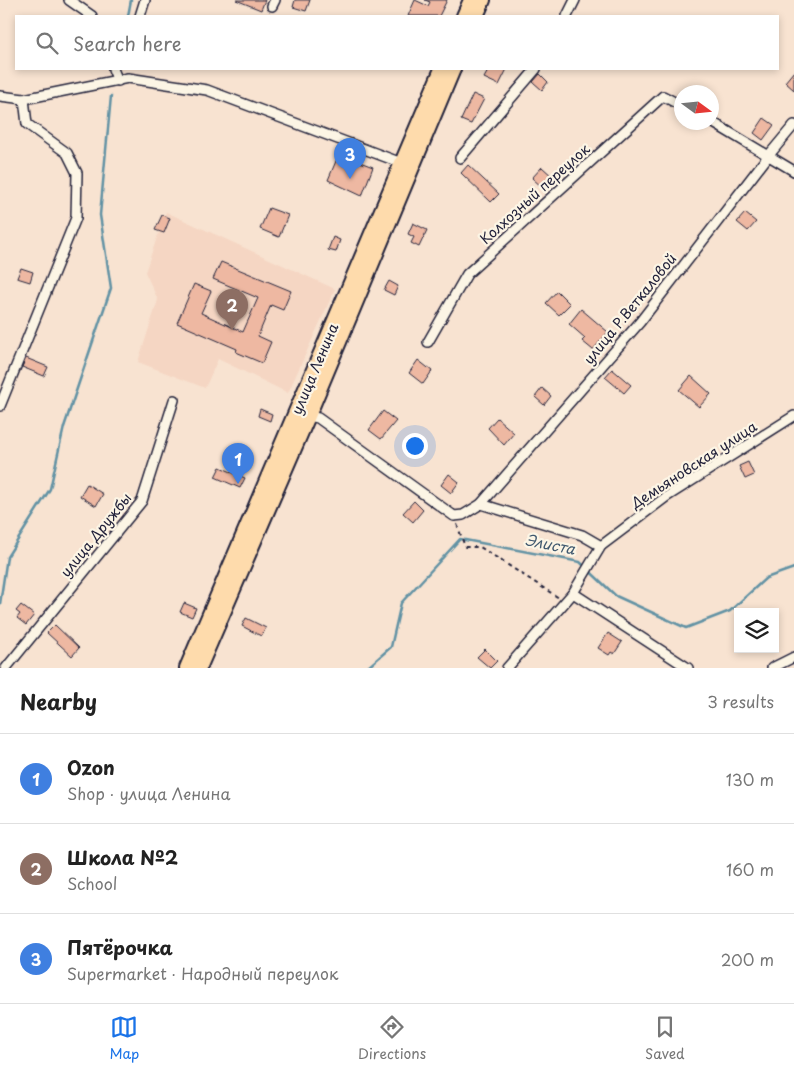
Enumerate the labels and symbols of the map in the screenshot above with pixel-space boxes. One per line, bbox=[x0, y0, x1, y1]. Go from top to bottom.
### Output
north arrow bbox=[674, 85, 719, 130]
pin: 3 bbox=[334, 138, 366, 179]
street label: Колхозный переулок bbox=[475, 138, 595, 249]
street label: улица Р.Веткаловой bbox=[578, 249, 681, 369]
pin: 2 bbox=[216, 289, 248, 330]
street label: улица Ленина bbox=[286, 320, 343, 418]
street label: Демьяновская улица bbox=[626, 416, 761, 514]
your location bbox=[402, 433, 428, 459]
pin: 1 bbox=[222, 443, 254, 484]
street label: улица Дружбы bbox=[55, 488, 136, 581]
water label: Элиста bbox=[523, 527, 578, 560]

